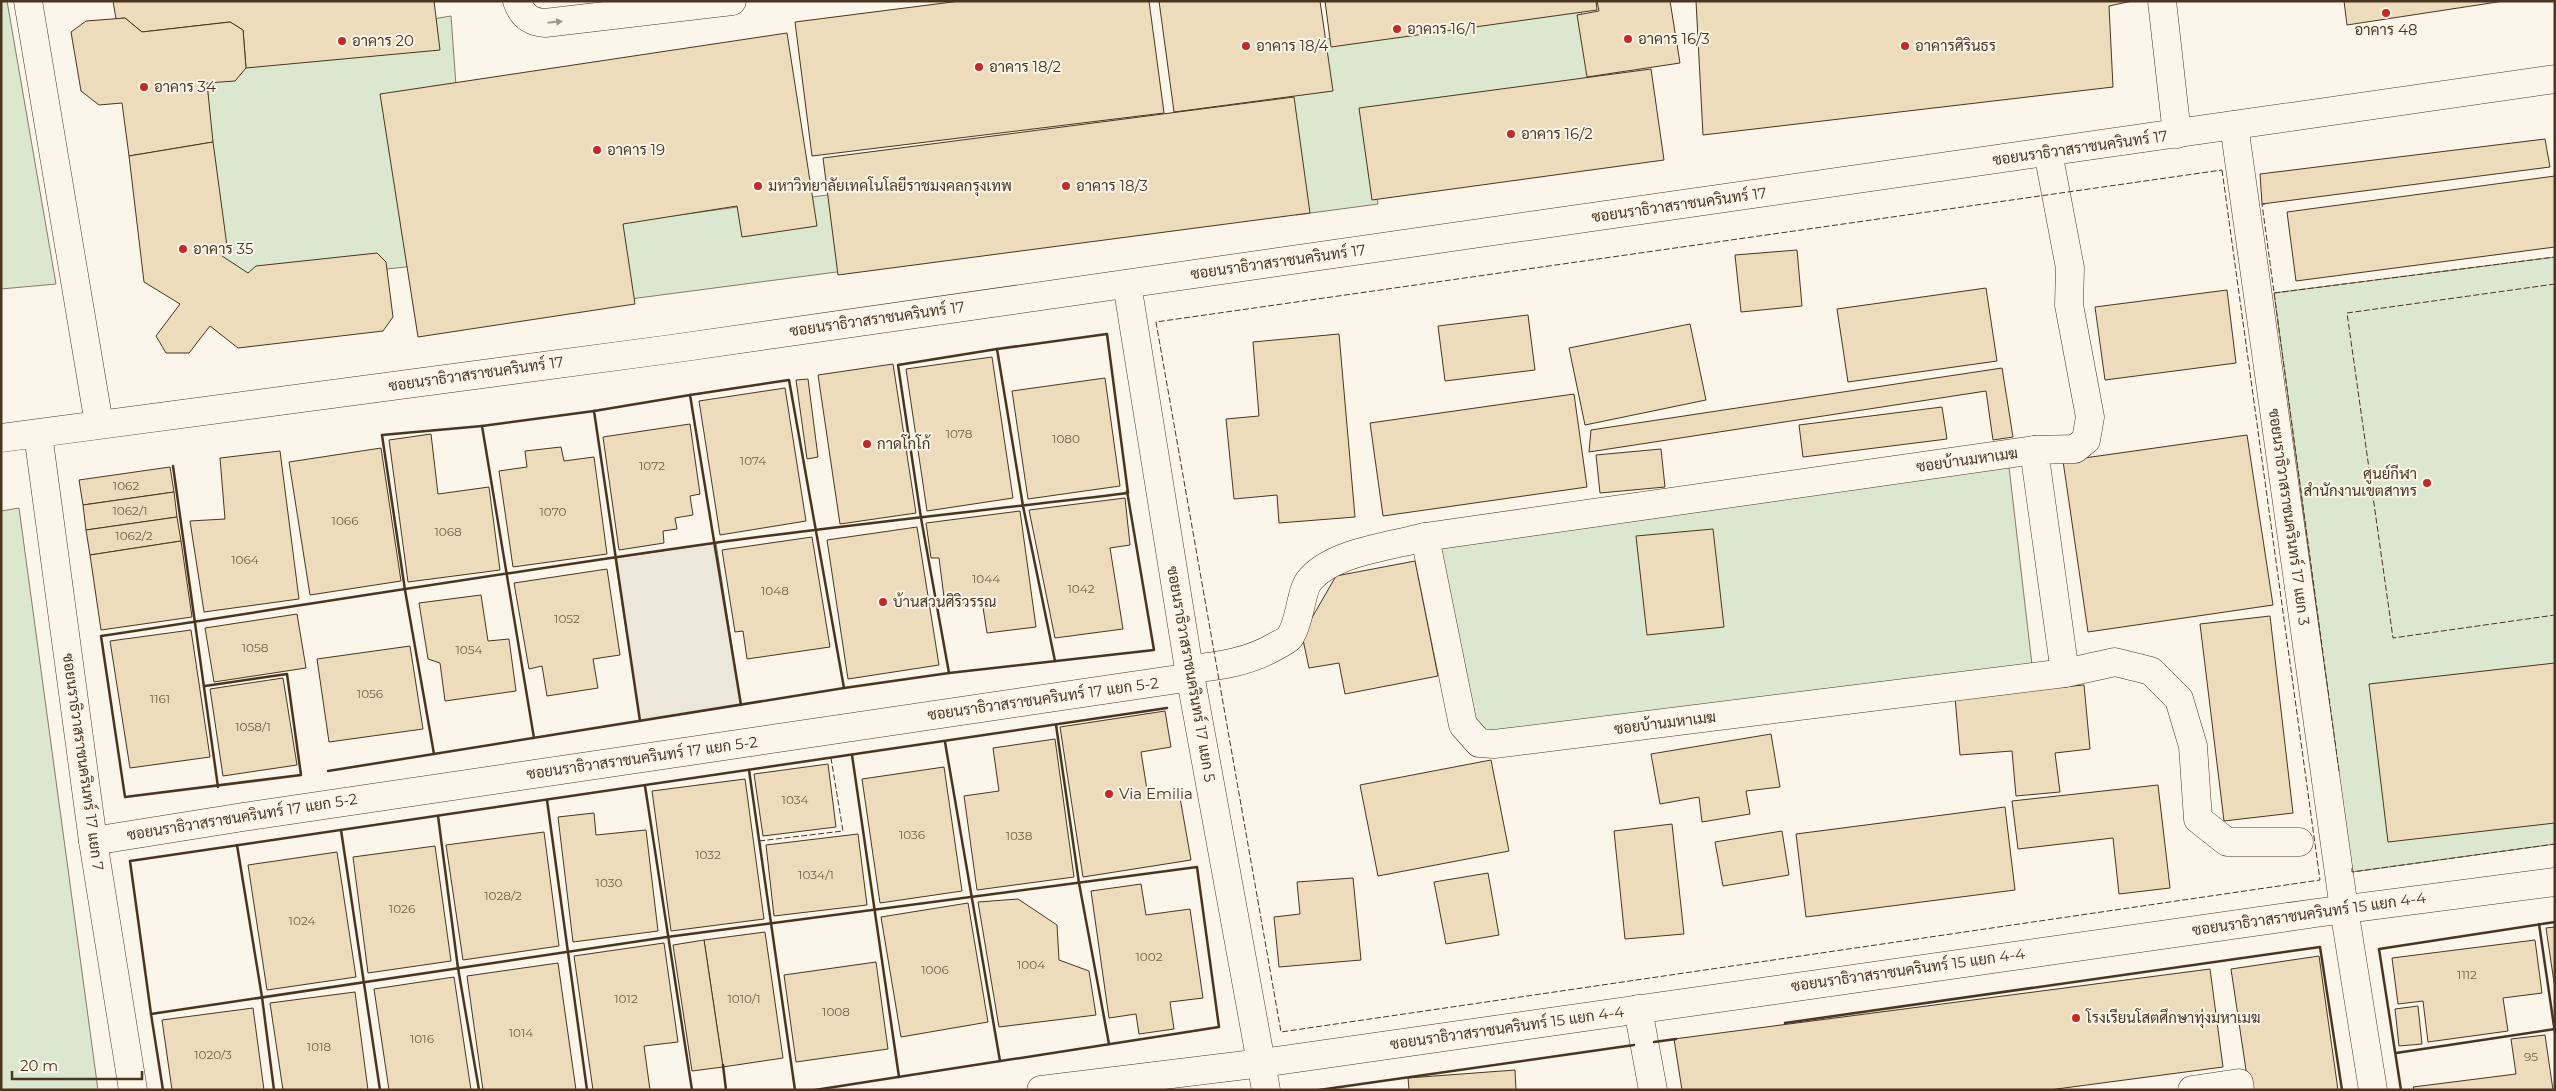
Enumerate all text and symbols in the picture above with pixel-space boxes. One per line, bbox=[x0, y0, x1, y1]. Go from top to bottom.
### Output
marker: อาคาร 48 bbox=[2380, 7, 2392, 19]
one-way arrow bbox=[547, 18, 563, 26]
place label: อาคาร 16/1 bbox=[1407, 19, 1476, 38]
place label: อาคาร 48 bbox=[2354, 20, 2418, 39]
marker: อาคาร 16/1 bbox=[1391, 23, 1403, 35]
place label: อาคาร 16/3 bbox=[1638, 29, 1710, 48]
place label: อาคาร 20 bbox=[352, 31, 414, 50]
marker: อาคาร 16/3 bbox=[1622, 33, 1634, 45]
marker: อาคาร 20 bbox=[336, 35, 348, 47]
place label: อาคาร 18/4 bbox=[1256, 36, 1329, 55]
place label: อาคารศิรินธร bbox=[1915, 36, 1996, 55]
marker: อาคาร 18/4 bbox=[1240, 40, 1252, 52]
marker: อาคารศิรินธร bbox=[1899, 40, 1911, 52]
place label: อาคาร 18/2 bbox=[989, 57, 1061, 76]
marker: อาคาร 18/2 bbox=[973, 61, 985, 73]
place label: อาคาร 34 bbox=[154, 77, 216, 96]
marker: อาคาร 34 bbox=[138, 81, 150, 93]
place label: อาคาร 16/2 bbox=[1521, 124, 1593, 143]
street label: ซอยนราธิวาสราชนครินทร์ 17 bbox=[1991, 126, 2169, 169]
marker: อาคาร 16/2 bbox=[1505, 128, 1517, 140]
place label: อาคาร 19 bbox=[607, 140, 665, 159]
marker: อาคาร 19 bbox=[591, 144, 603, 156]
place label: มหาวิทยาลัยเทคโนโลยีราชมงคลกรุงเทพ bbox=[768, 176, 1012, 197]
place label: อาคาร 18/3 bbox=[1076, 176, 1148, 195]
marker: มหาวิทยาลัยเทคโนโลยีราชมงคลกรุงเทพ bbox=[752, 180, 764, 192]
marker: อาคาร 18/3 bbox=[1060, 180, 1072, 192]
street label: ซอยนราธิวาสราชนครินทร์ 17 bbox=[1590, 183, 1768, 226]
place label: อาคาร 35 bbox=[193, 239, 253, 258]
street label: ซอยนราธิวาสราชนครินทร์ 17 bbox=[1189, 240, 1367, 283]
marker: อาคาร 35 bbox=[177, 243, 189, 255]
street label: ซอยนราธิวาสราชนครินทร์ 17 bbox=[788, 297, 966, 340]
street label: ซอยนราธิวาสราชนครินทร์ 17 bbox=[387, 352, 565, 395]
street label: ซอยนราธิวาสราชนครินทร์ 17 แยก 3 bbox=[2265, 407, 2314, 627]
house number: 1078 bbox=[946, 426, 973, 441]
house number: 1080 bbox=[1052, 431, 1080, 446]
place label: กาดโกโก้ bbox=[877, 434, 931, 453]
marker: กาดโกโก้ bbox=[861, 438, 873, 450]
street label: ซอยบ้านมหาเมฆ bbox=[1915, 443, 2019, 476]
house number: 1074 bbox=[740, 453, 766, 468]
house number: 1072 bbox=[639, 458, 665, 473]
place label: ศูนย์กีฬา สำนักงานเขตสาทร bbox=[2303, 464, 2417, 500]
marker: ศูนย์กีฬา สำนักงานเขตสาทร bbox=[2421, 477, 2433, 489]
house number: 1062 bbox=[113, 478, 139, 493]
house number: 1062/1 bbox=[112, 503, 148, 518]
house number: 1070 bbox=[540, 504, 567, 519]
house number: 1066 bbox=[332, 513, 358, 528]
house number: 1068 bbox=[434, 524, 462, 539]
house number: 1062/2 bbox=[115, 528, 153, 543]
house number: 1064 bbox=[231, 552, 259, 567]
street label: ซอยนราธิวาสราชนครินทร์ 17 แยก 5 bbox=[1163, 564, 1220, 783]
house number: 1044 bbox=[972, 571, 1000, 586]
house number: 1042 bbox=[1068, 581, 1095, 596]
house number: 1048 bbox=[761, 583, 789, 598]
place label: บ้านสวนศิริวรรณ bbox=[893, 592, 996, 611]
marker: บ้านสวนศิริวรรณ bbox=[877, 596, 889, 608]
house number: 1052 bbox=[554, 611, 580, 626]
house number: 1058 bbox=[242, 640, 269, 655]
house number: 1054 bbox=[455, 642, 483, 657]
street label: ซอยนราธิวาสราชนครินทร์ 17 แยก 7 bbox=[59, 652, 108, 872]
street label: ซอยนราธิวาสราชนครินทร์ 17 แยก 5-2 bbox=[926, 673, 1160, 724]
house number: 1056 bbox=[357, 686, 383, 701]
house number: 1161 bbox=[150, 691, 170, 706]
street label: ซอยบ้านมหาเมฆ bbox=[1613, 707, 1717, 738]
house number: 1058/1 bbox=[235, 719, 271, 734]
street label: ซอยนราธิวาสราชนครินทร์ 17 แยก 5-2 bbox=[525, 732, 759, 783]
place label: Via Emilia bbox=[1119, 784, 1193, 803]
marker: Via Emilia bbox=[1103, 788, 1115, 800]
street label: ซอยนราธิวาสราชนครินทร์ 17 แยก 5-2 bbox=[125, 789, 359, 844]
house number: 1034 bbox=[782, 792, 808, 807]
house number: 1036 bbox=[899, 827, 925, 842]
house number: 1038 bbox=[1006, 828, 1033, 843]
house number: 1032 bbox=[695, 847, 721, 862]
house number: 1034/1 bbox=[798, 867, 834, 882]
house number: 1030 bbox=[596, 875, 622, 890]
house number: 1028/2 bbox=[484, 888, 522, 903]
street label: ซอยนราธิวาสราชนครินทร์ 15 แยก 4-4 bbox=[2191, 888, 2427, 939]
house number: 1026 bbox=[389, 901, 415, 916]
house number: 1024 bbox=[289, 913, 315, 928]
street label: ซอยนราธิวาสราชนครินทร์ 15 แยก 4-4 bbox=[1790, 944, 2026, 995]
house number: 1002 bbox=[1135, 949, 1163, 964]
house number: 1004 bbox=[1017, 957, 1045, 972]
house number: 1006 bbox=[921, 962, 949, 977]
house number: 1112 bbox=[2457, 967, 2477, 982]
house number: 1012 bbox=[614, 991, 638, 1006]
house number: 1010/1 bbox=[727, 991, 761, 1006]
street label: ซอยนราธิวาสราชนครินทร์ 15 แยก 4-4 bbox=[1389, 1002, 1625, 1053]
house number: 1008 bbox=[822, 1004, 850, 1019]
place label: โรงเรียนโสตศึกษาทุ่งมหาเมฆ bbox=[2085, 1008, 2261, 1029]
marker: โรงเรียนโสตศึกษาทุ่งมหาเมฆ bbox=[2070, 1012, 2082, 1024]
house number: 1014 bbox=[509, 1025, 533, 1040]
house number: 1016 bbox=[410, 1031, 434, 1046]
house number: 1018 bbox=[307, 1039, 331, 1054]
house number: 1020/3 bbox=[194, 1047, 232, 1062]
scale bar bbox=[12, 1048, 142, 1080]
house number: 95 bbox=[2524, 1049, 2538, 1064]
text: 20 m bbox=[20, 1056, 58, 1075]

